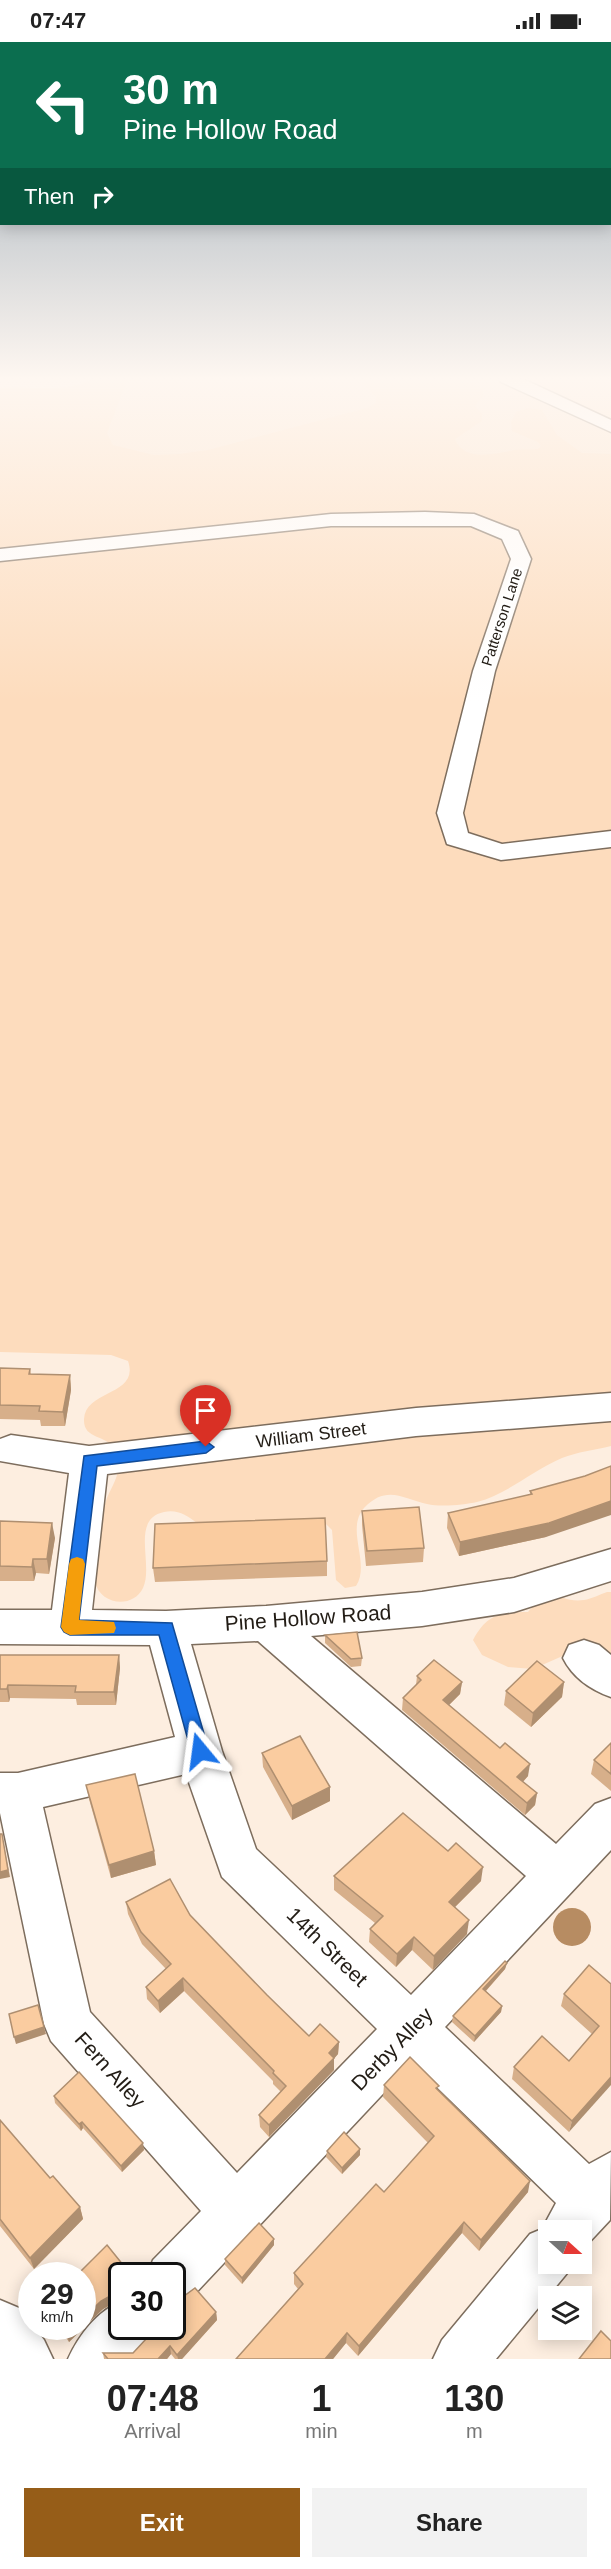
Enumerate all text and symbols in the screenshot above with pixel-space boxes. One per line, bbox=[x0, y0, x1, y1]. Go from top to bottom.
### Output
text: 07:47 bbox=[30, 8, 86, 33]
icon: left bbox=[24, 66, 102, 144]
text: 30 m bbox=[123, 66, 219, 113]
text: Pine Hollow Road bbox=[123, 115, 338, 145]
icon: right bbox=[86, 180, 119, 213]
text: Then bbox=[24, 184, 74, 209]
street label: Patterson Lane bbox=[478, 566, 525, 668]
pin bbox=[180, 1385, 231, 1447]
icon: arrive bbox=[189, 1394, 222, 1427]
street label: William Street bbox=[255, 1418, 367, 1452]
street label: Pine Hollow Road bbox=[224, 1600, 392, 1635]
position arrow bbox=[168, 1719, 232, 1783]
street label: 14th Street bbox=[282, 1903, 372, 1991]
street label: Derby Alley bbox=[346, 2002, 437, 2095]
street label: Fern Alley bbox=[71, 2027, 150, 2112]
north arrow bbox=[538, 2220, 592, 2274]
map controls bbox=[538, 2220, 592, 2340]
speed limit sign: 30 bbox=[108, 2262, 186, 2340]
text: 29 bbox=[40, 2277, 74, 2310]
button: layers bbox=[538, 2286, 592, 2340]
text: km/h bbox=[41, 2308, 73, 2325]
text: 07:48 bbox=[107, 2378, 199, 2419]
text: 1 bbox=[311, 2378, 331, 2419]
text: 130 bbox=[444, 2378, 504, 2419]
text: Arrival bbox=[124, 2420, 181, 2442]
text: min bbox=[305, 2420, 338, 2442]
text: m bbox=[466, 2420, 483, 2442]
button: Exit bbox=[24, 2488, 300, 2557]
button: Share bbox=[312, 2488, 587, 2557]

